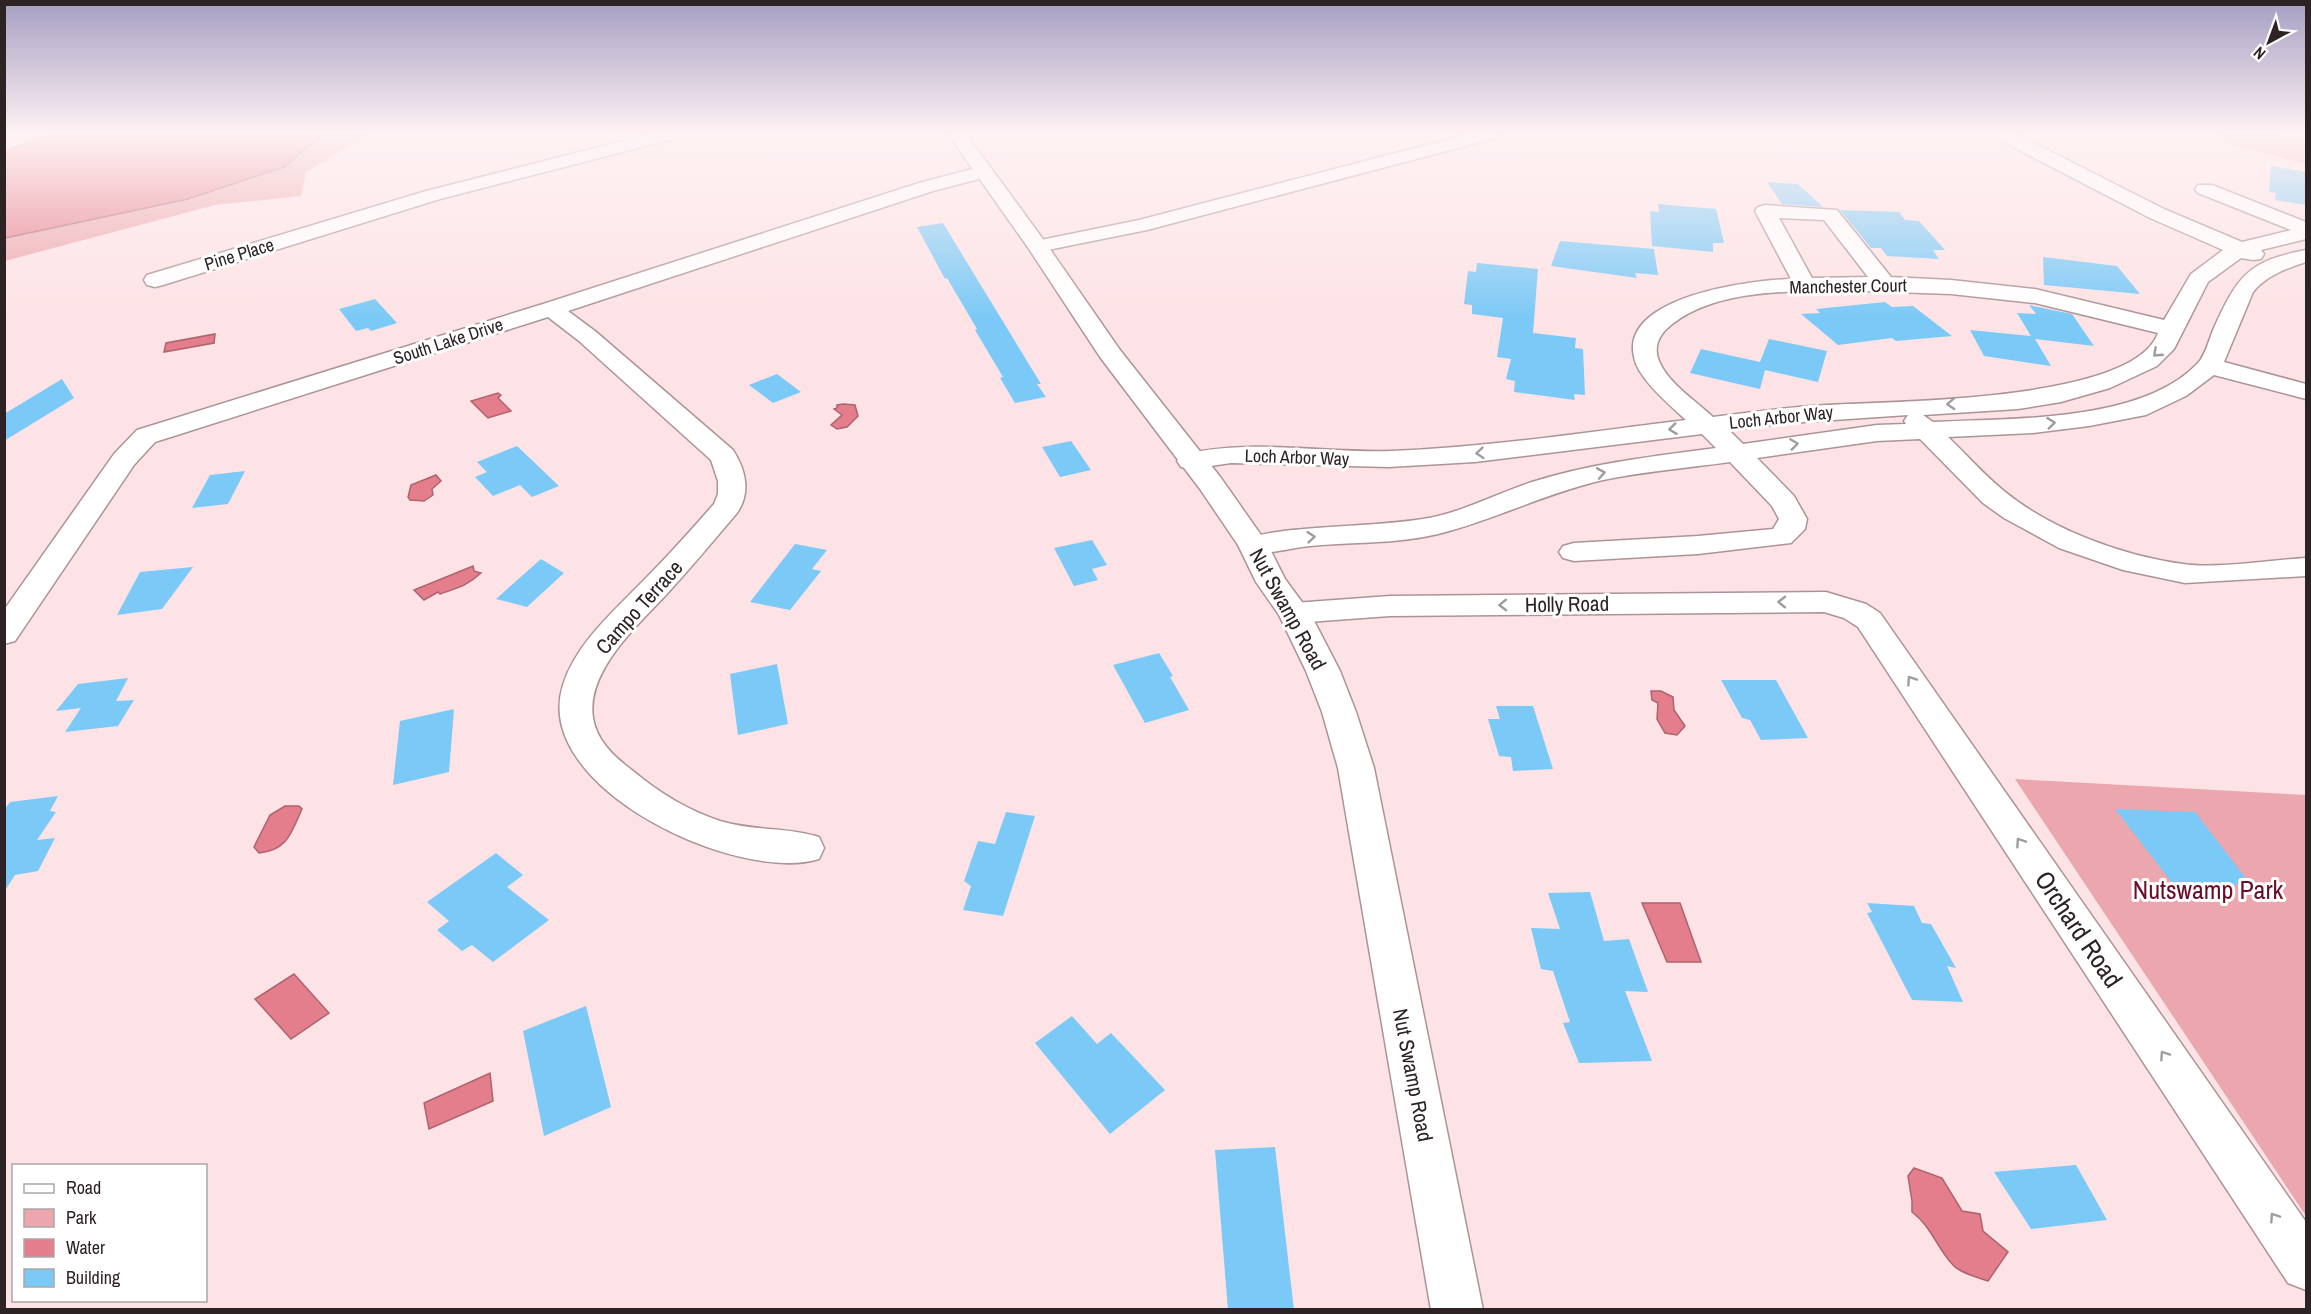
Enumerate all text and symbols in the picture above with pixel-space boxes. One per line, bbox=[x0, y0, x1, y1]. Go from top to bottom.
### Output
north arrow bbox=[2239, 12, 2299, 72]
text: N bbox=[2248, 42, 2270, 65]
street label: Pine Place bbox=[201, 232, 277, 276]
street label: Manchester Court bbox=[1789, 272, 1907, 300]
street label: South Lake Drive bbox=[390, 311, 506, 371]
one-way arrow bbox=[2153, 346, 2163, 357]
one-way arrow bbox=[1947, 398, 1956, 411]
street label: Loch Arbor Way bbox=[1728, 399, 1835, 435]
one-way arrow bbox=[2047, 417, 2056, 430]
one-way arrow bbox=[1669, 423, 1678, 435]
one-way arrow bbox=[1789, 438, 1799, 451]
street label: Loch Arbor Way bbox=[1244, 443, 1350, 471]
one-way arrow bbox=[1475, 446, 1484, 459]
one-way arrow bbox=[1596, 467, 1606, 480]
one-way arrow bbox=[1306, 531, 1315, 544]
street label: Nut Swamp Road bbox=[1243, 543, 1333, 675]
street label: Campo Terrace bbox=[589, 554, 689, 660]
street label: Holly Road bbox=[1525, 589, 1609, 619]
one-way arrow bbox=[1777, 596, 1786, 608]
one-way arrow bbox=[1498, 598, 1507, 611]
one-way arrow bbox=[1907, 676, 1918, 687]
one-way arrow bbox=[2016, 837, 2027, 848]
street label: Orchard Road bbox=[2027, 864, 2131, 994]
park label: Nutswamp Park bbox=[2133, 872, 2284, 907]
street label: Nut Swamp Road bbox=[1386, 1006, 1440, 1144]
one-way arrow bbox=[2161, 1051, 2172, 1062]
legend bbox=[12, 1164, 207, 1302]
text: Road bbox=[66, 1175, 101, 1200]
text: Park bbox=[66, 1205, 97, 1230]
one-way arrow bbox=[2270, 1213, 2281, 1224]
text: Water bbox=[66, 1235, 105, 1260]
text: Building bbox=[66, 1265, 121, 1290]

